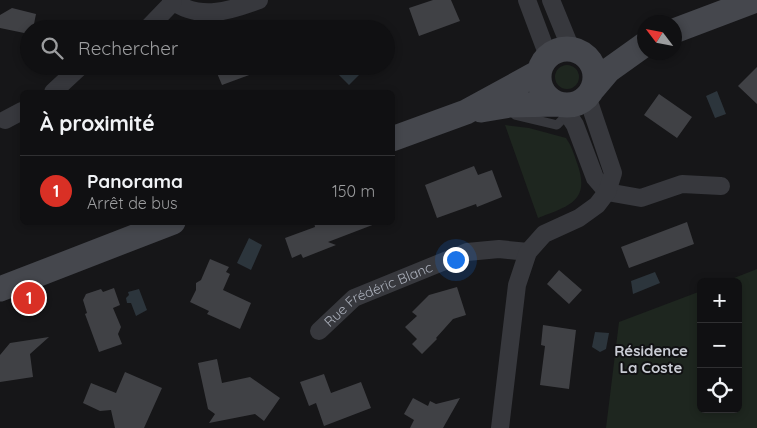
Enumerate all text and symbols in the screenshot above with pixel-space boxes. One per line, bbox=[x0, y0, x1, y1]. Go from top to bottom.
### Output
north arrow bbox=[637, 15, 682, 60]
search box bbox=[20, 20, 395, 75]
icon: search bbox=[38, 34, 66, 62]
text: Rechercher bbox=[78, 36, 178, 60]
text: À proximité bbox=[40, 110, 155, 136]
text: Panorama bbox=[87, 169, 183, 193]
text: 1 bbox=[53, 181, 59, 201]
text: 150 m bbox=[332, 181, 375, 201]
text: Arrêt de bus bbox=[87, 193, 178, 213]
your location bbox=[443, 247, 469, 273]
street label: Rue Frédéric Blanc bbox=[320, 258, 435, 331]
map controls bbox=[697, 278, 742, 413]
button: + bbox=[697, 278, 742, 323]
pin: 1 bbox=[13, 279, 45, 317]
button: − bbox=[697, 323, 742, 368]
district label: Résidence La Coste bbox=[614, 341, 688, 377]
button: locate bbox=[697, 368, 742, 413]

